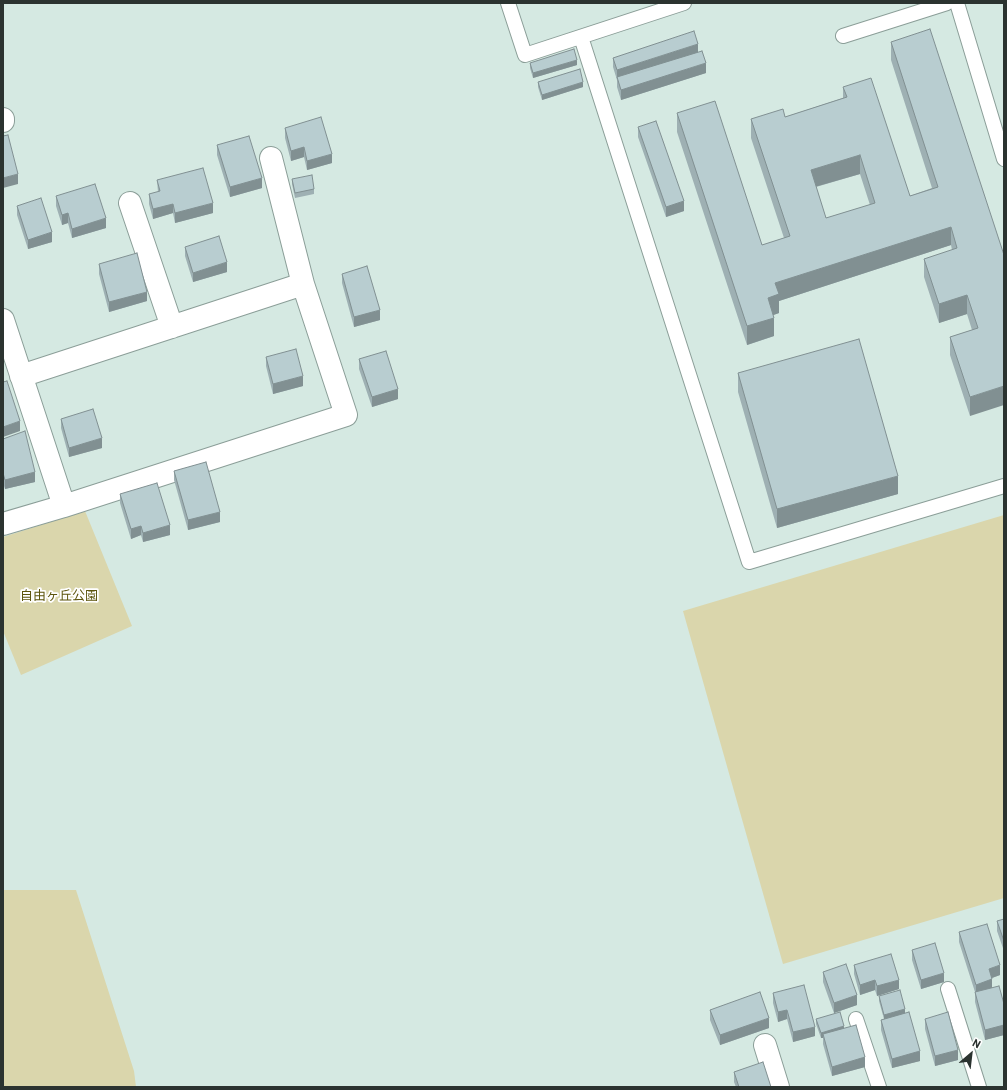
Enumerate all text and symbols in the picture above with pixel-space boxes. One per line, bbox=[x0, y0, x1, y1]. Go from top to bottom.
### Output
park label: 自由ヶ丘公園 bbox=[20, 588, 98, 604]
north arrow bbox=[951, 1034, 991, 1074]
text: N bbox=[971, 1036, 983, 1050]

